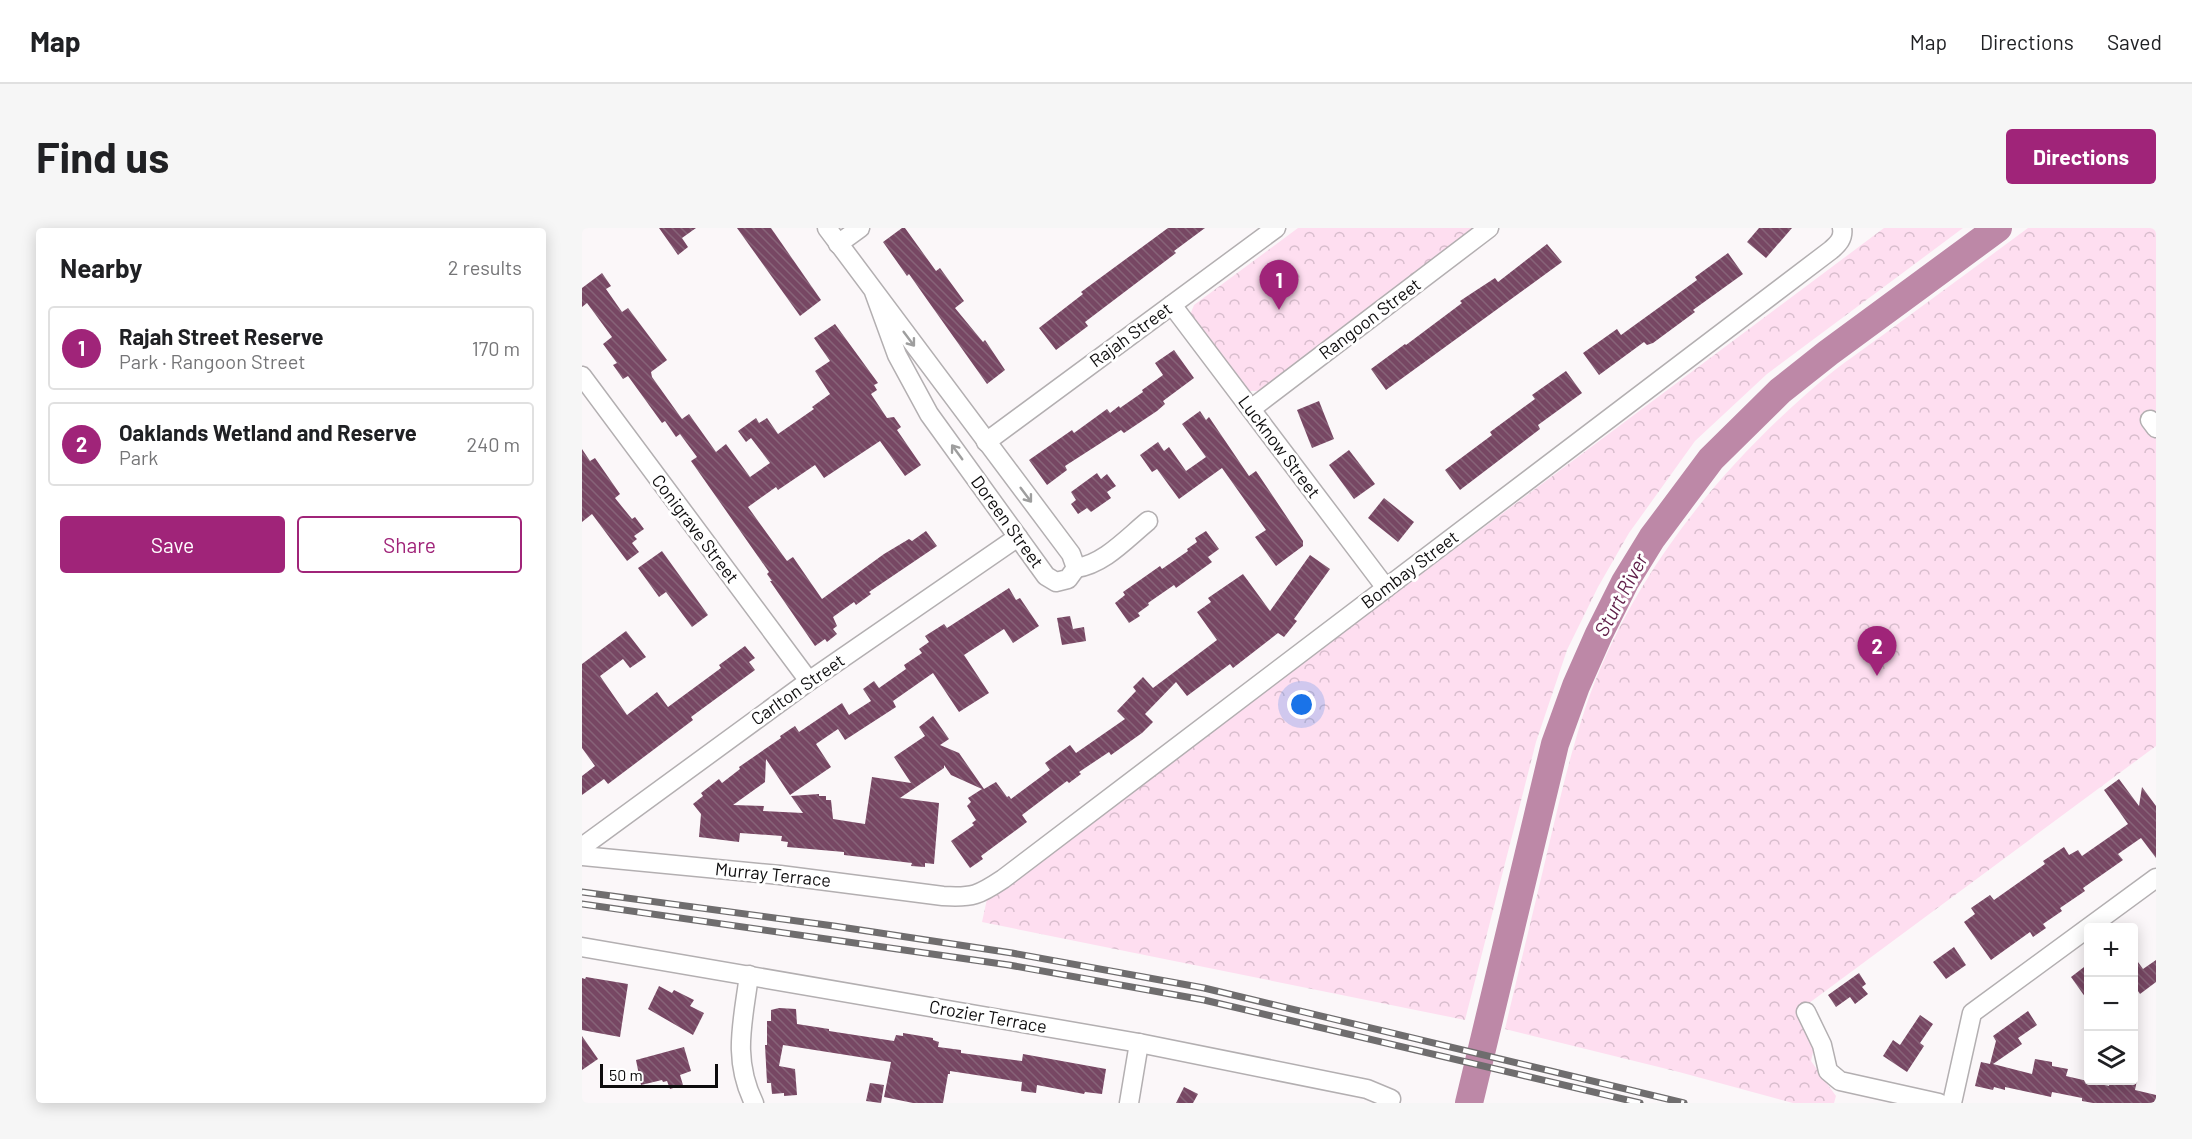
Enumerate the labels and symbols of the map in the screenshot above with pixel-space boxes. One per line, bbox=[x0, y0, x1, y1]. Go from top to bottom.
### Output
pin: 1 bbox=[1260, 260, 1298, 310]
street label: Rangoon Street bbox=[1314, 273, 1425, 364]
street label: Rajah Street bbox=[1085, 297, 1176, 371]
one-way arrow bbox=[903, 331, 916, 347]
street label: Lucknow Street bbox=[1234, 391, 1326, 502]
one-way arrow bbox=[950, 445, 963, 461]
street label: Conigrave Street bbox=[648, 470, 744, 587]
street label: Doreen Street bbox=[967, 471, 1049, 572]
one-way arrow bbox=[1020, 487, 1033, 503]
street label: Bombay Street bbox=[1356, 526, 1462, 613]
water label: Sturt River bbox=[1588, 548, 1652, 640]
pin: 2 bbox=[1858, 626, 1896, 676]
street label: Carlton Street bbox=[746, 649, 848, 730]
your location bbox=[1287, 690, 1316, 719]
street label: Murray Terrace bbox=[714, 857, 832, 891]
street label: Crozier Terrace bbox=[928, 995, 1049, 1037]
scale bar bbox=[600, 1061, 718, 1088]

